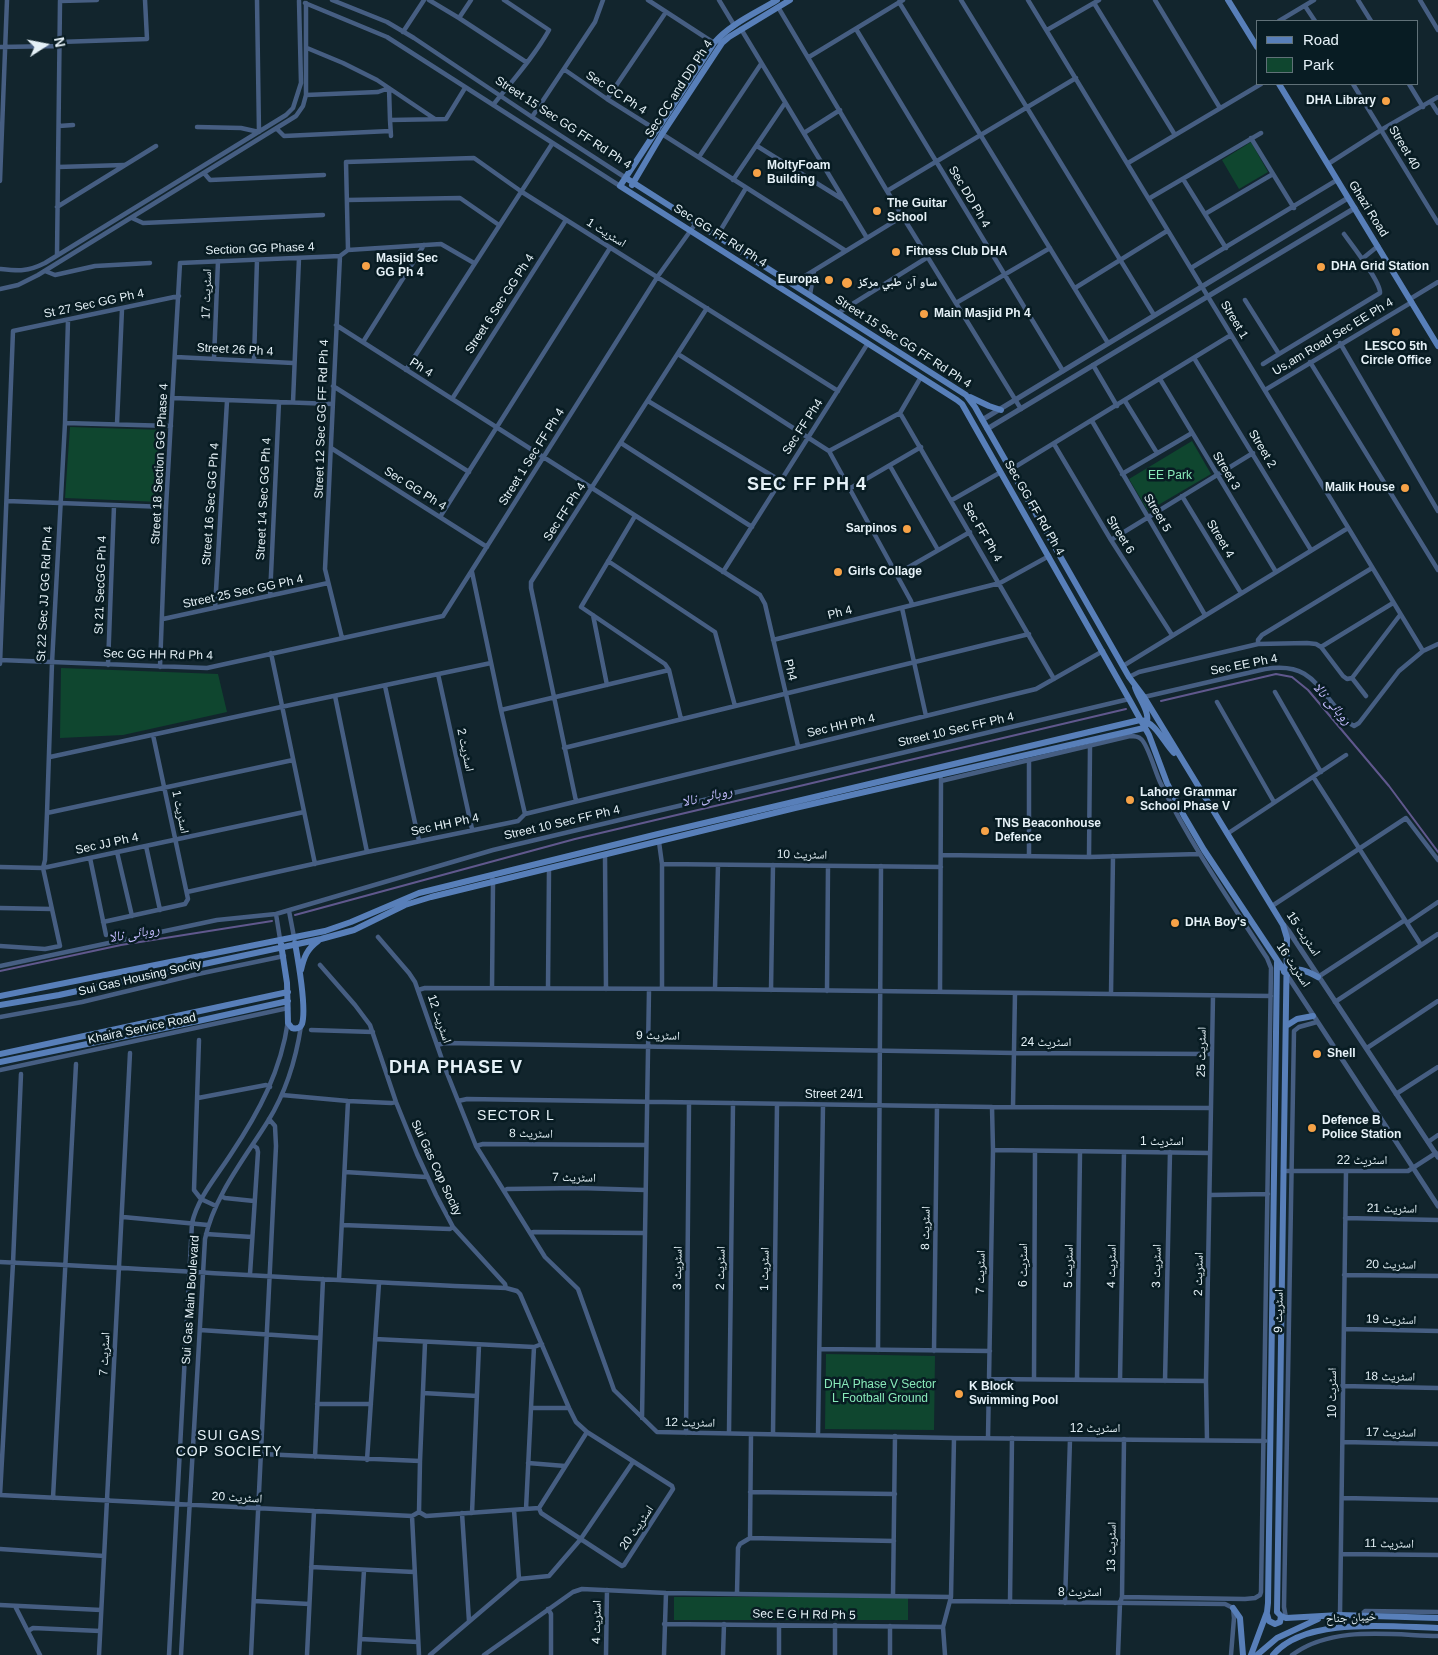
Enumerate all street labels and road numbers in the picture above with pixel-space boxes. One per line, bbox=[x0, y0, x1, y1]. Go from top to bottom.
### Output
street label: Sec CC and DD Ph 4 bbox=[642, 38, 716, 140]
street label: Sec CC Ph 4 bbox=[583, 68, 649, 118]
street label: Street 15 Sec GG FF Rd Ph 4 bbox=[492, 74, 634, 172]
street label: Street 40 bbox=[1385, 123, 1423, 173]
street label: Sec DD Ph 4 bbox=[945, 164, 993, 230]
street label: Ghazi Road bbox=[1345, 178, 1391, 240]
street label: Sec GG FF Rd Ph 4 bbox=[671, 201, 769, 271]
street label: اسٹریٹ 1 bbox=[584, 215, 628, 251]
street label: Section GG Phase 4 bbox=[205, 240, 315, 258]
street label: Street 6 Sec GG Ph 4 bbox=[462, 251, 538, 357]
street label: اسٹریٹ 17 bbox=[199, 269, 215, 319]
street label: St 27 Sec GG Ph 4 bbox=[43, 286, 145, 322]
street label: Street 15 Sec GG FF Rd Ph 4 bbox=[832, 293, 974, 391]
street label: Us,am Road Sec EE Ph 4 bbox=[1270, 295, 1396, 379]
street label: Street 1 bbox=[1217, 298, 1251, 342]
street label: Street 12 Sec GG FF Rd Ph 4 bbox=[312, 339, 332, 499]
street label: Street 26 Ph 4 bbox=[196, 341, 274, 359]
street label: Ph 4 bbox=[407, 355, 435, 381]
street label: Street 18 Section GG Phase 4 bbox=[149, 383, 171, 545]
street label: Sec FF Ph4 bbox=[780, 397, 826, 457]
street label: Street 1 Sec FF Ph 4 bbox=[496, 406, 568, 508]
street label: Street 2 bbox=[1245, 427, 1279, 471]
street label: Street 14 Sec GG Ph 4 bbox=[254, 437, 274, 561]
street label: Street 16 Sec GG Ph 4 bbox=[200, 442, 222, 566]
street label: Street 3 bbox=[1209, 449, 1243, 493]
street label: Sec GG FF Rd Ph 4 bbox=[1001, 458, 1067, 558]
street label: Sec GG Ph 4 bbox=[381, 464, 449, 514]
street label: Sec FF Ph 4 bbox=[541, 480, 589, 544]
street label: Street 5 bbox=[1140, 491, 1174, 535]
street label: Sec FF Ph 4 bbox=[959, 500, 1005, 564]
street label: Street 6 bbox=[1103, 513, 1137, 557]
street label: Street 4 bbox=[1203, 517, 1237, 561]
street label: St 22 Sec JJ GG Rd Ph 4 bbox=[34, 526, 56, 662]
street label: St 21 SecGG Ph 4 bbox=[92, 535, 110, 635]
street label: Street 25 Sec GG Ph 4 bbox=[181, 572, 305, 612]
street label: Ph 4 bbox=[826, 603, 854, 623]
street label: Sec GG HH Rd Ph 4 bbox=[103, 647, 213, 663]
street label: Sec EE Ph 4 bbox=[1209, 651, 1279, 679]
street label: Ph4 bbox=[781, 658, 799, 682]
street label: Street 10 Sec FF Ph 4 bbox=[897, 710, 1015, 750]
street label: Sec HH Ph 4 bbox=[806, 711, 876, 741]
street label: اسٹریٹ 2 bbox=[453, 727, 477, 773]
street label: اسٹریٹ 1 bbox=[168, 789, 192, 835]
street label: Street 10 Sec FF Ph 4 bbox=[503, 803, 621, 843]
street label: Sec HH Ph 4 bbox=[410, 811, 480, 839]
street label: Sec JJ Ph 4 bbox=[74, 830, 140, 858]
street label: اسٹریٹ 10 bbox=[777, 847, 827, 863]
street label: اسٹریٹ 15 bbox=[1283, 909, 1323, 959]
street label: اسٹریٹ 16 bbox=[1273, 940, 1313, 990]
street label: Sui Gas Housing Socity bbox=[77, 957, 203, 999]
street label: اسٹریٹ 12 bbox=[424, 993, 454, 1045]
street label: Khaira Service Road bbox=[87, 1011, 197, 1047]
street label: اسٹریٹ 25 bbox=[1194, 1027, 1210, 1077]
street label: اسٹریٹ 9 bbox=[636, 1028, 680, 1044]
street label: اسٹریٹ 24 bbox=[1021, 1036, 1071, 1050]
street label: Street 24/1 bbox=[805, 1088, 863, 1102]
street label: Sui Gas Cop Socity bbox=[407, 1118, 465, 1218]
street label: اسٹریٹ 8 bbox=[509, 1126, 553, 1142]
street label: اسٹریٹ 1 bbox=[1140, 1135, 1184, 1149]
street label: اسٹریٹ 22 bbox=[1337, 1154, 1387, 1168]
street label: اسٹریٹ 7 bbox=[552, 1170, 596, 1186]
street label: اسٹریٹ 21 bbox=[1367, 1201, 1417, 1217]
street label: اسٹریٹ 8 bbox=[918, 1206, 934, 1250]
street label: Sui Gas Main Boulevard bbox=[179, 1235, 203, 1365]
street label: اسٹریٹ 6 bbox=[1017, 1243, 1031, 1287]
street label: اسٹریٹ 5 bbox=[1061, 1244, 1077, 1288]
street label: اسٹریٹ 4 bbox=[1104, 1244, 1120, 1288]
street label: اسٹریٹ 3 bbox=[1149, 1244, 1165, 1288]
street label: اسٹریٹ 3 bbox=[670, 1246, 686, 1290]
street label: اسٹریٹ 2 bbox=[713, 1246, 729, 1290]
street label: اسٹریٹ 1 bbox=[757, 1247, 773, 1291]
street label: اسٹریٹ 7 bbox=[973, 1250, 989, 1294]
street label: اسٹریٹ 2 bbox=[1191, 1252, 1207, 1296]
street label: اسٹریٹ 20 bbox=[1366, 1257, 1416, 1273]
street label: اسٹریٹ 9 bbox=[1271, 1289, 1287, 1333]
street label: اسٹریٹ 19 bbox=[1366, 1312, 1416, 1328]
street label: اسٹریٹ 7 bbox=[97, 1332, 113, 1376]
street label: اسٹریٹ 10 bbox=[1326, 1368, 1340, 1418]
street label: اسٹریٹ 18 bbox=[1365, 1369, 1415, 1385]
street label: اسٹریٹ 12 bbox=[665, 1415, 715, 1431]
street label: اسٹریٹ 12 bbox=[1070, 1422, 1120, 1436]
street label: اسٹریٹ 17 bbox=[1366, 1425, 1416, 1441]
street label: اسٹریٹ 20 bbox=[211, 1489, 263, 1507]
street label: اسٹریٹ 20 bbox=[617, 1503, 657, 1553]
street label: اسٹریٹ 13 bbox=[1104, 1522, 1120, 1572]
street label: اسٹریٹ 11 bbox=[1364, 1536, 1414, 1552]
street label: اسٹریٹ 8 bbox=[1058, 1586, 1102, 1600]
street label: اسٹریٹ 4 bbox=[589, 1600, 605, 1644]
street label: Sec E G H Rd Ph 5 bbox=[752, 1607, 856, 1623]
street label: خیبان جناح bbox=[1325, 1609, 1377, 1627]

